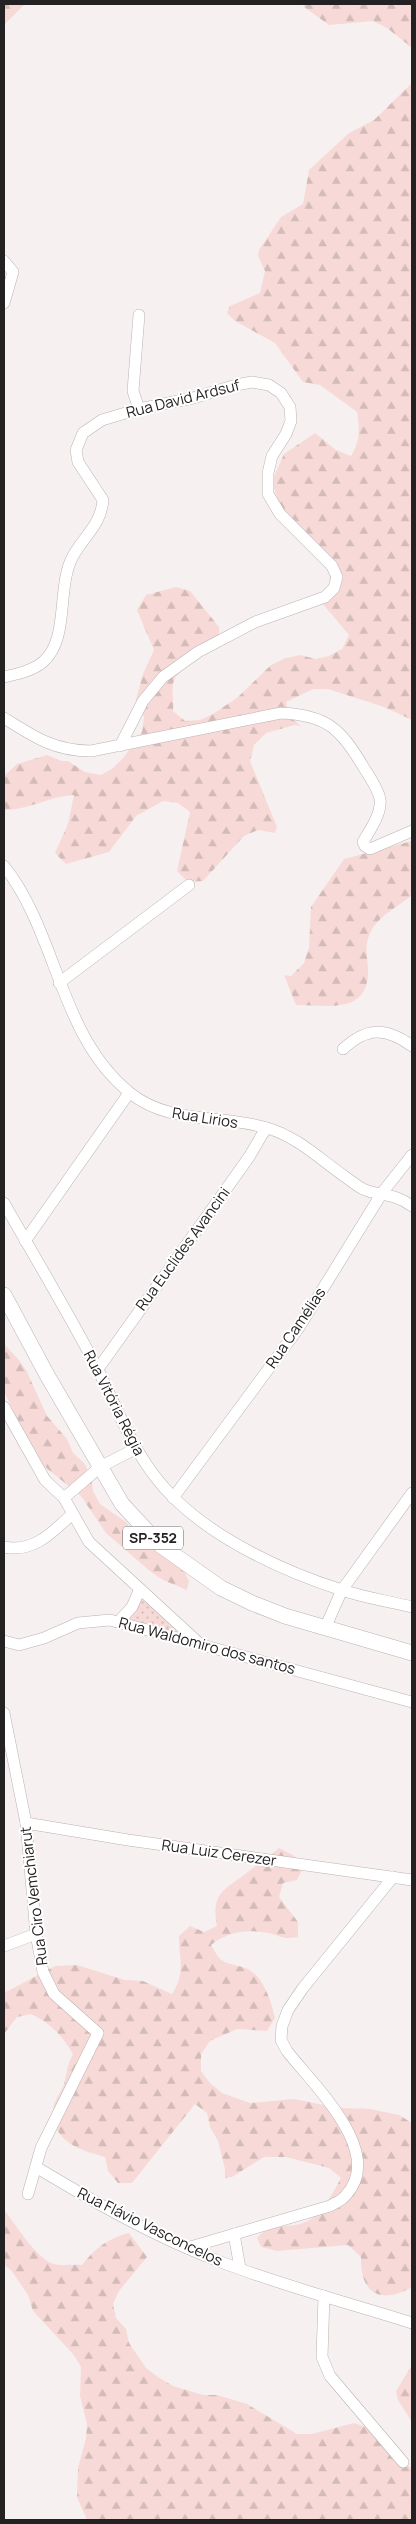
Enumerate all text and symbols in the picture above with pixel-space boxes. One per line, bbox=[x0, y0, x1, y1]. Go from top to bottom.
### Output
street label: Rua David Ardsuf bbox=[124, 374, 243, 423]
street label: Rua Lirios bbox=[171, 1102, 240, 1133]
street label: Rua Euclides Avancini bbox=[131, 1183, 235, 1315]
street label: Rua Camélias bbox=[261, 1283, 330, 1372]
street label: Rua Vitória Régia bbox=[79, 1346, 150, 1459]
road number: SP-352 bbox=[123, 1526, 183, 1550]
street label: Rua Waldomiro dos santos bbox=[116, 1612, 298, 1679]
street label: Rua Ciro Vemchiarut bbox=[15, 1825, 52, 1967]
street label: Rua Luiz Cerezer bbox=[160, 1834, 278, 1871]
street label: Rua Flávio Vasconcelos bbox=[74, 2182, 226, 2271]

